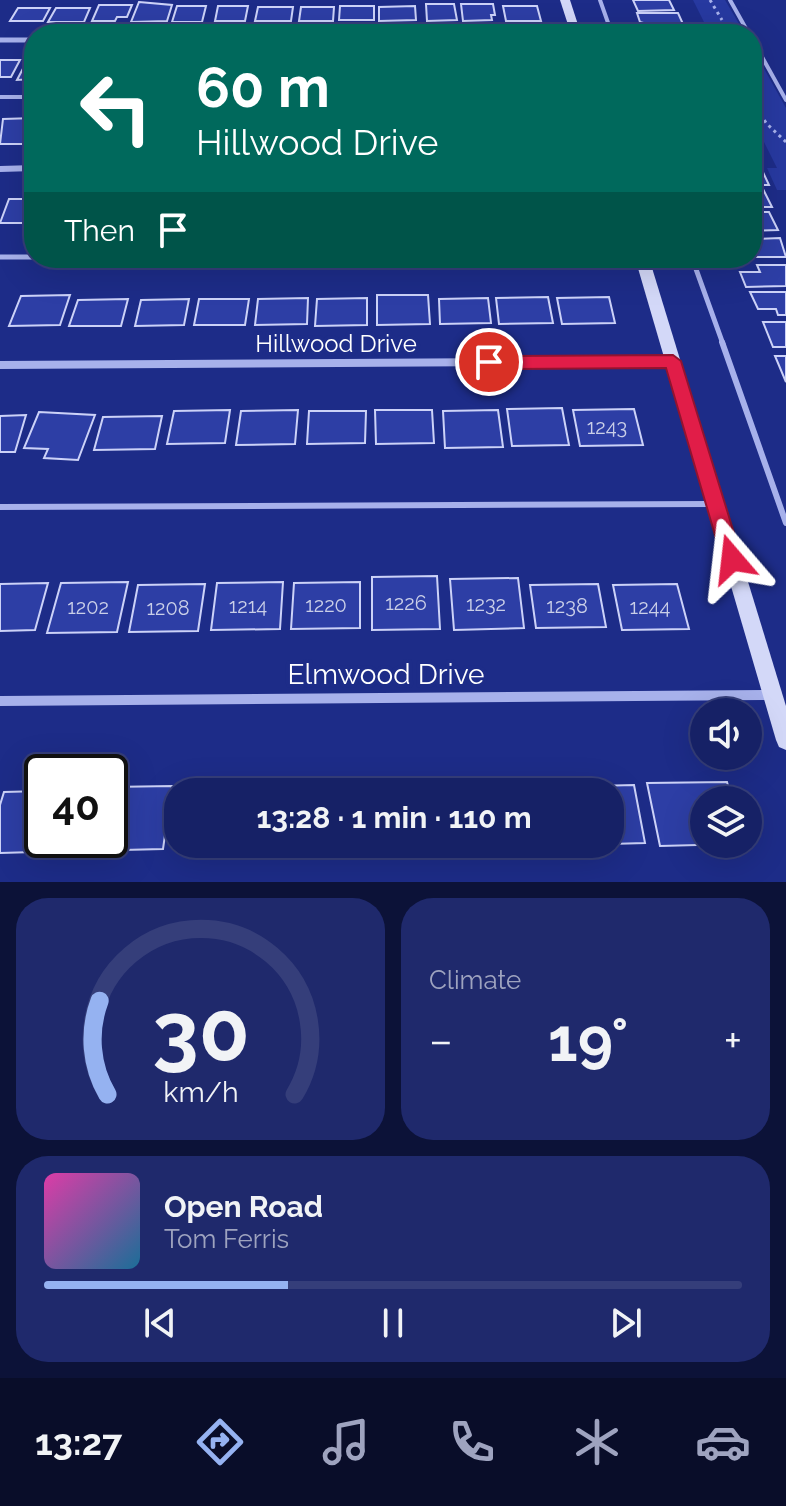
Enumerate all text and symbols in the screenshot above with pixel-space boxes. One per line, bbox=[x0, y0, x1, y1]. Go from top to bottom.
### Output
text: 60 m bbox=[196, 54, 330, 120]
icon: left bbox=[64, 56, 168, 160]
text: Hillwood Drive bbox=[196, 121, 438, 163]
icon: arrive bbox=[151, 208, 195, 252]
text: Then bbox=[64, 213, 135, 248]
pin bbox=[455, 328, 523, 396]
street label: Hillwood Drive bbox=[255, 329, 417, 358]
icon: arrive bbox=[467, 340, 511, 384]
house number: 1243 bbox=[587, 415, 627, 439]
position arrow bbox=[690, 517, 774, 601]
house number: 1226 bbox=[385, 591, 427, 615]
house number: 1232 bbox=[466, 592, 506, 616]
house number: 1220 bbox=[305, 593, 347, 617]
house number: 1214 bbox=[229, 594, 267, 618]
house number: 1238 bbox=[546, 594, 588, 618]
house number: 1202 bbox=[67, 595, 109, 619]
house number: 1244 bbox=[630, 595, 670, 619]
house number: 1208 bbox=[146, 596, 190, 620]
street label: Elmwood Drive bbox=[287, 658, 485, 691]
map controls bbox=[690, 698, 762, 858]
button: sound bbox=[690, 698, 762, 770]
speed limit sign: 40 bbox=[24, 754, 128, 858]
button: layers bbox=[690, 786, 762, 858]
text: 13:28 · 1 min · 110 m bbox=[256, 800, 532, 835]
text: Climate bbox=[429, 965, 521, 995]
text: 30 bbox=[152, 983, 249, 1080]
text: 19° bbox=[548, 1005, 628, 1075]
text: − bbox=[429, 1015, 453, 1066]
text: + bbox=[724, 1015, 742, 1066]
text: km/h bbox=[163, 1075, 238, 1109]
text: Open Road bbox=[164, 1189, 323, 1224]
text: Tom Ferris bbox=[164, 1224, 289, 1254]
icon: previous bbox=[138, 1301, 182, 1345]
icon: pause bbox=[371, 1301, 415, 1345]
icon: next bbox=[604, 1301, 648, 1345]
icon: directions bbox=[192, 1414, 248, 1470]
icon: music bbox=[318, 1414, 374, 1470]
icon: phone bbox=[444, 1414, 500, 1470]
icon: climate bbox=[569, 1414, 625, 1470]
icon: car bbox=[695, 1414, 751, 1470]
text: 13:27 bbox=[35, 1421, 122, 1463]

